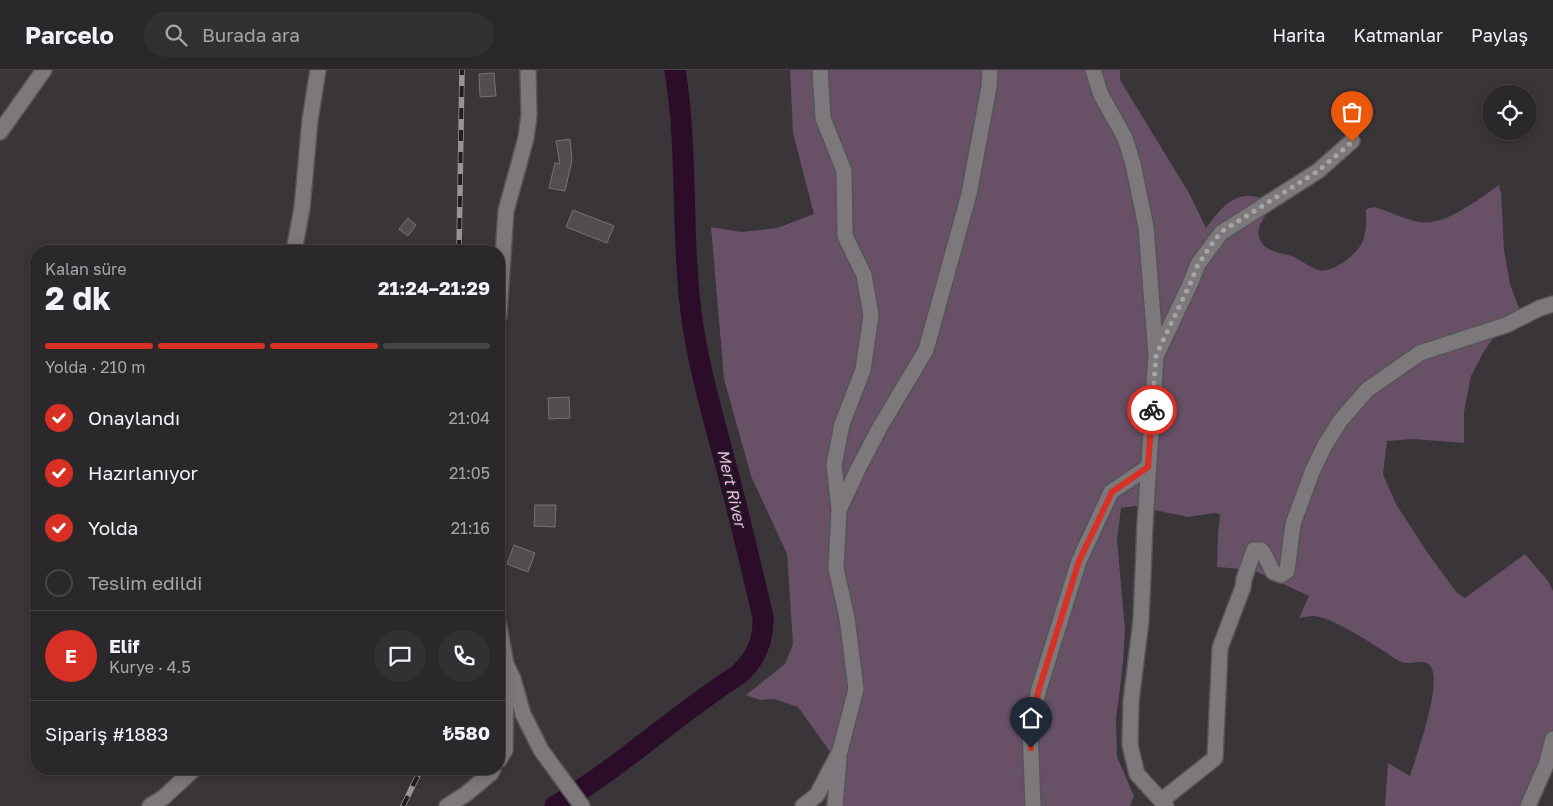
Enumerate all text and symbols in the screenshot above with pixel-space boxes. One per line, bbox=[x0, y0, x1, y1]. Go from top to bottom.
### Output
search box bbox=[144, 12, 494, 57]
text: Parcelo bbox=[25, 20, 114, 49]
icon: search bbox=[162, 21, 190, 49]
text: Burada ara bbox=[202, 23, 300, 46]
text: Harita bbox=[1272, 24, 1325, 46]
text: Katmanlar bbox=[1353, 24, 1443, 46]
text: Paylaş bbox=[1471, 24, 1528, 46]
map controls bbox=[1482, 85, 1537, 140]
button: locate bbox=[1482, 85, 1537, 140]
pin bbox=[1331, 91, 1373, 142]
icon: bag bbox=[1338, 98, 1366, 126]
text: Kalan süre bbox=[45, 259, 126, 279]
text: 21:24–21:29 bbox=[378, 276, 490, 299]
text: 2 dk bbox=[45, 279, 111, 317]
text: Yolda · 210 m bbox=[45, 357, 145, 377]
courier bbox=[1127, 385, 1177, 435]
icon: bike bbox=[1138, 396, 1166, 424]
icon: check bbox=[45, 404, 73, 432]
text: Onaylandı bbox=[88, 406, 180, 429]
text: 21:04 bbox=[448, 408, 490, 428]
water label: Mert River bbox=[713, 447, 751, 532]
icon: check bbox=[45, 459, 73, 487]
text: Hazırlanıyor bbox=[88, 461, 198, 484]
text: 21:05 bbox=[449, 463, 490, 483]
icon: check bbox=[45, 514, 73, 542]
text: Yolda bbox=[88, 516, 138, 539]
text: 21:16 bbox=[451, 518, 490, 538]
text: Teslim edildi bbox=[88, 571, 202, 594]
button: chat bbox=[374, 630, 426, 682]
button: phone bbox=[438, 630, 490, 682]
text: Elif bbox=[109, 634, 139, 657]
text: E bbox=[65, 644, 77, 667]
text: Kurye · 4.5 bbox=[109, 657, 191, 677]
pin bbox=[1010, 697, 1052, 748]
icon: home bbox=[1017, 704, 1045, 732]
text: ₺580 bbox=[443, 721, 490, 744]
text: Sipariş #1883 bbox=[45, 722, 168, 745]

